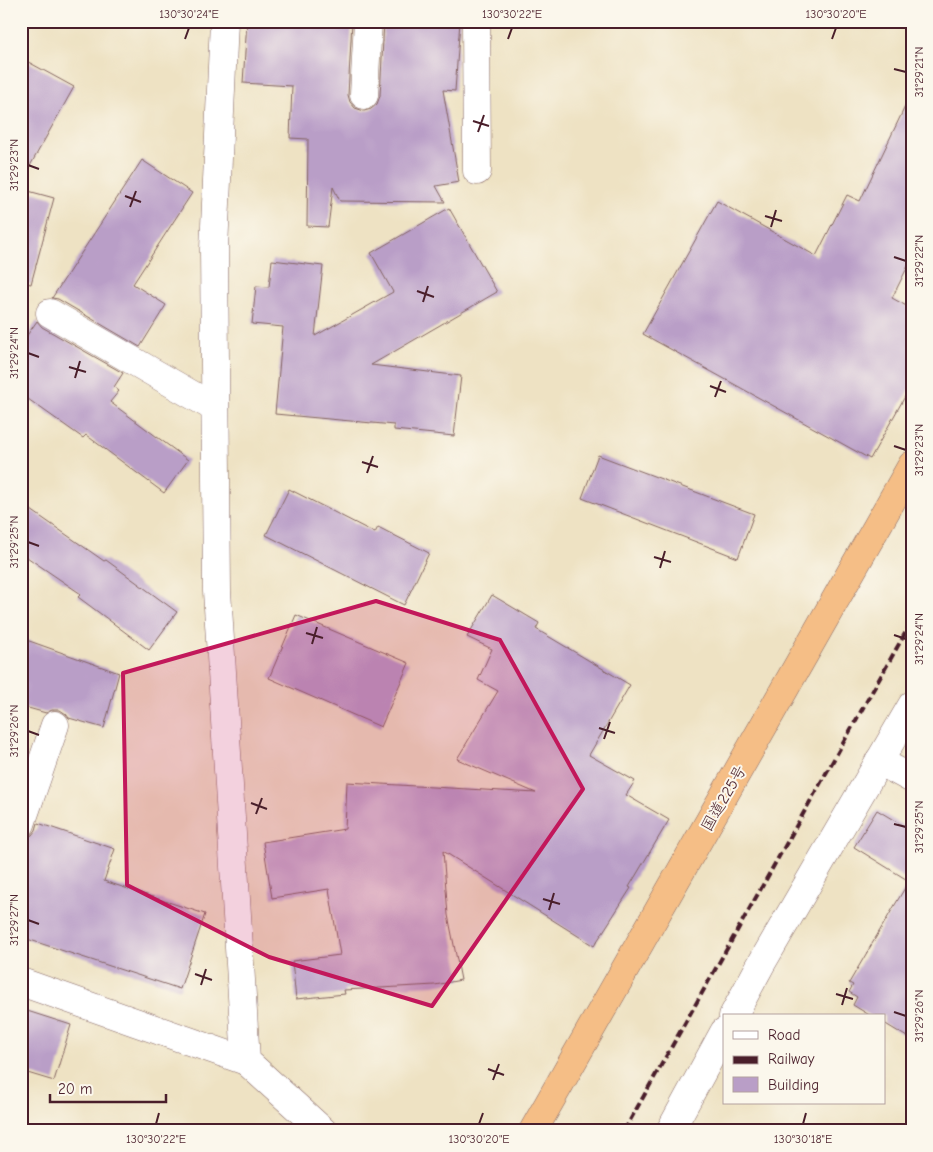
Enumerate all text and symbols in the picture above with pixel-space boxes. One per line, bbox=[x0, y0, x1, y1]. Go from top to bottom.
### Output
text: 130°30'24"E bbox=[159, 7, 219, 21]
text: 130°30'22"E bbox=[482, 7, 542, 21]
text: 130°30'20"E bbox=[806, 7, 866, 21]
text: 31°29'21"N bbox=[912, 46, 926, 98]
text: 31°29'23"N bbox=[7, 139, 21, 191]
text: 31°29'22"N bbox=[912, 235, 926, 287]
text: 31°29'24"N bbox=[7, 327, 21, 379]
text: 31°29'23"N bbox=[912, 424, 926, 476]
text: 31°29'25"N bbox=[7, 516, 21, 568]
text: 31°29'24"N bbox=[912, 613, 926, 665]
text: 31°29'26"N bbox=[7, 705, 21, 757]
street label: 国道225号 bbox=[698, 762, 750, 835]
text: 31°29'25"N bbox=[912, 801, 926, 853]
text: 31°29'27"N bbox=[7, 894, 21, 946]
text: 31°29'26"N bbox=[912, 990, 926, 1042]
legend bbox=[723, 1014, 886, 1104]
text: Road bbox=[768, 1026, 800, 1044]
text: Railway bbox=[768, 1050, 815, 1068]
scale bar bbox=[50, 1072, 166, 1104]
text: Building bbox=[768, 1076, 819, 1094]
text: 20 m bbox=[58, 1080, 92, 1098]
text: 130°30'22"E bbox=[126, 1132, 186, 1146]
text: 130°30'20"E bbox=[449, 1132, 509, 1146]
text: 130°30'18"E bbox=[774, 1132, 832, 1146]

